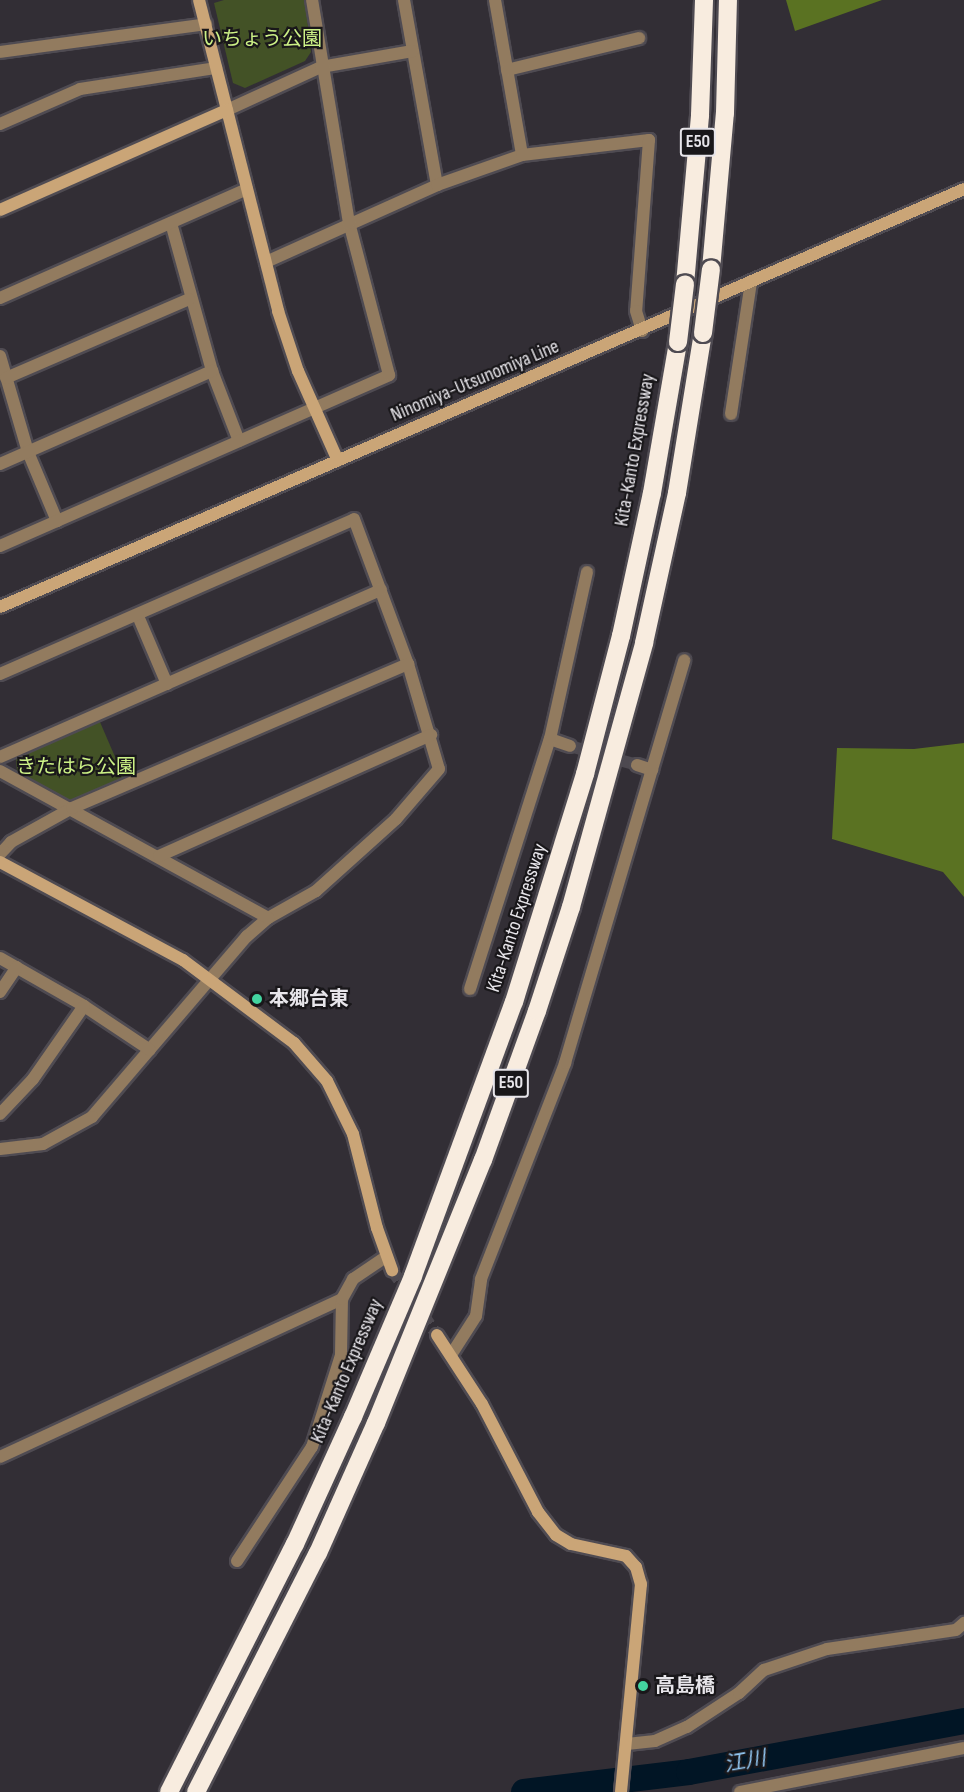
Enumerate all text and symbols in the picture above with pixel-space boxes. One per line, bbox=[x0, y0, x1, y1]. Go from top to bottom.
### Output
park label: いちょう公園 bbox=[202, 27, 322, 51]
road number: E50 bbox=[678, 127, 718, 157]
street label: Ninomiya-Utsunomiya Line bbox=[387, 335, 563, 427]
street label: Kita-Kanto Expressway bbox=[610, 372, 660, 528]
park label: きたはら公園 bbox=[16, 755, 136, 779]
street label: Kita-Kanto Expressway bbox=[482, 841, 552, 995]
place label: 本郷台東 bbox=[269, 987, 349, 1011]
marker: 本郷台東 bbox=[250, 992, 264, 1006]
road number: E50 bbox=[492, 1068, 530, 1098]
street label: Kita-Kanto Expressway bbox=[306, 1295, 388, 1447]
place label: 高島橋 bbox=[655, 1674, 715, 1698]
marker: 高島橋 bbox=[636, 1679, 650, 1693]
water label: 江川 bbox=[722, 1746, 768, 1778]

